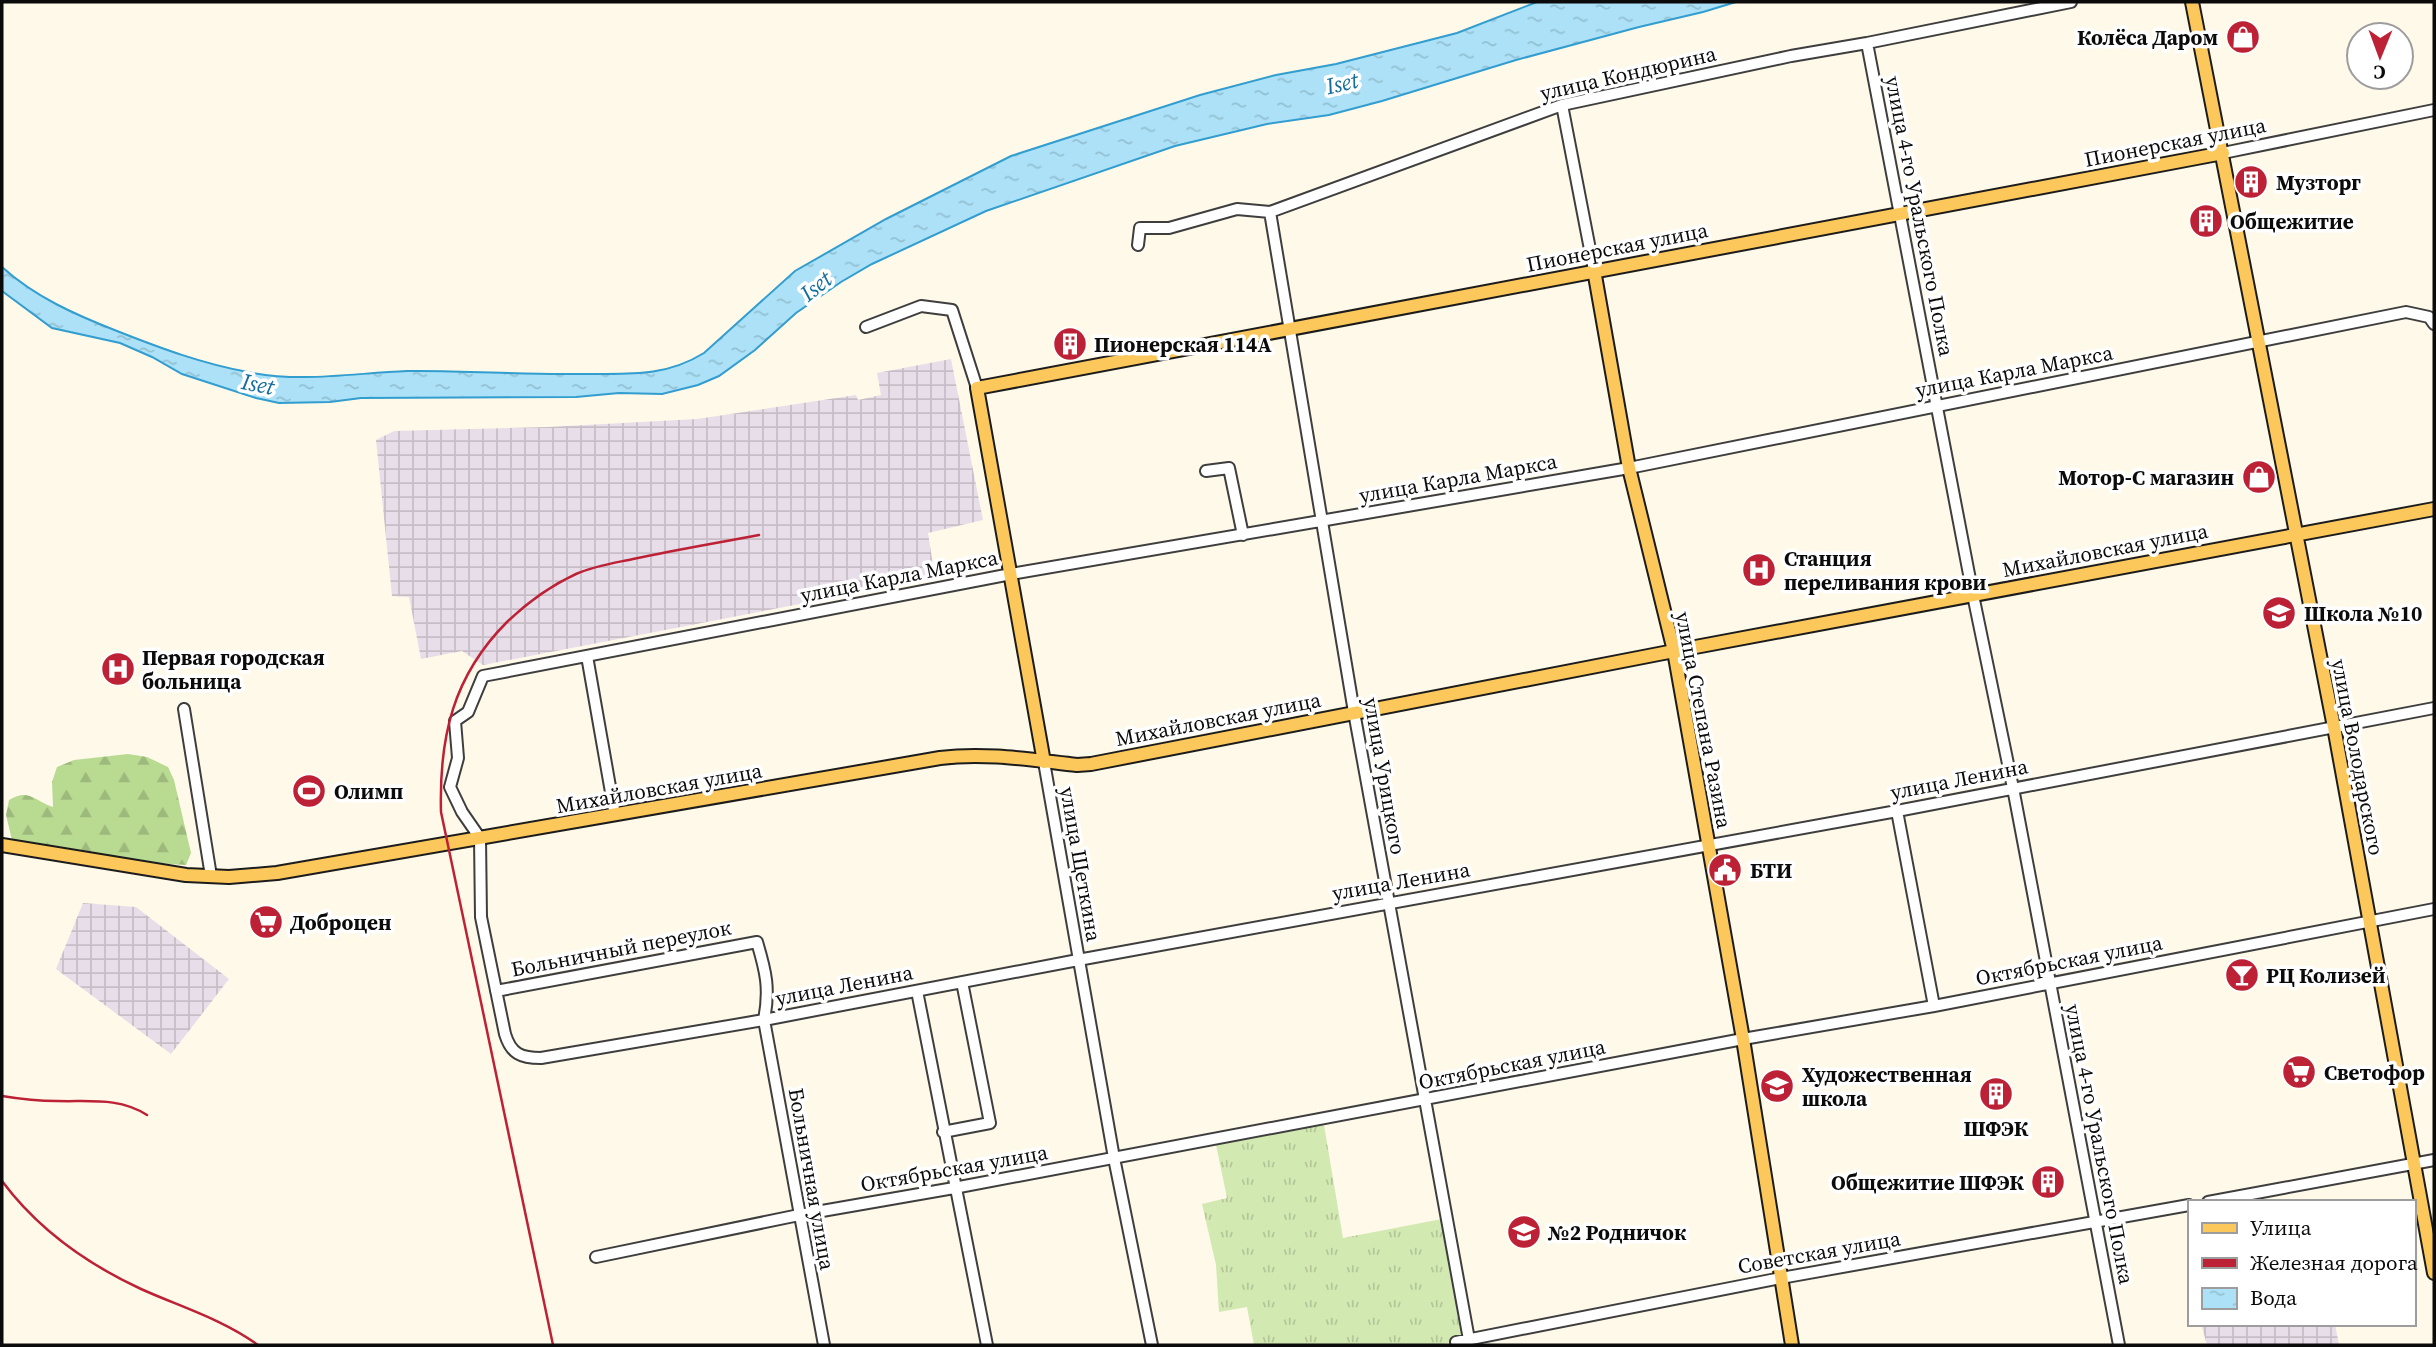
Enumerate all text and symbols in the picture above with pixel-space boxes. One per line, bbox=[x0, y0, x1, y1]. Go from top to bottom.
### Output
shop icon: Колёса Даром bbox=[2224, 18, 2262, 56]
north arrow bbox=[2345, 21, 2415, 91]
place label: Колёса Даром bbox=[2077, 23, 2218, 52]
street label: улица Кондюрина bbox=[1537, 39, 1719, 107]
text: С bbox=[2373, 60, 2386, 86]
water label: Iset bbox=[1322, 63, 1363, 102]
street label: улица 4-го Уральского Полка bbox=[1879, 73, 1961, 359]
street label: Пионерская улица bbox=[2082, 110, 2269, 174]
building icon: Музторг bbox=[2232, 163, 2270, 201]
place label: Музторг bbox=[2276, 168, 2361, 197]
building icon: Общежитие bbox=[2187, 202, 2225, 240]
place label: Общежитие bbox=[2230, 207, 2354, 236]
street label: Пионерская улица bbox=[1524, 215, 1711, 279]
water label: Iset bbox=[792, 262, 840, 309]
building icon: Пионерская 114А bbox=[1051, 325, 1089, 363]
place label: Пионерская 114А bbox=[1094, 330, 1272, 359]
street label: улица Карла Маркса bbox=[1913, 338, 2116, 404]
water label: Iset bbox=[238, 365, 278, 403]
street label: улица Карла Маркса bbox=[1357, 446, 1560, 510]
shop icon: Мотор-С магазин bbox=[2240, 458, 2278, 496]
place label: Мотор-С магазин bbox=[2058, 463, 2234, 492]
street label: Михайловская улица bbox=[2000, 516, 2211, 584]
street label: улица Карла Маркса bbox=[798, 543, 1001, 609]
place label: Станция переливания крови bbox=[1784, 544, 1987, 597]
hospital icon: Станция переливания крови bbox=[1740, 551, 1778, 589]
school or university icon: Школа №10 bbox=[2260, 594, 2298, 632]
place label: Школа №10 bbox=[2304, 599, 2422, 628]
street label: улица Степана Разина bbox=[1669, 609, 1739, 831]
place label: Первая городская больница bbox=[142, 643, 325, 696]
hospital icon: Первая городская больница bbox=[99, 650, 137, 688]
street label: улица Володарского bbox=[2325, 656, 2391, 858]
street label: Михайловская улица bbox=[1113, 685, 1324, 753]
street label: улица Урицкого bbox=[1357, 695, 1413, 857]
street label: улица Ленина bbox=[1888, 751, 2031, 807]
street label: Михайловская улица bbox=[554, 756, 765, 820]
sports icon: Олимп bbox=[290, 772, 328, 810]
place label: Олимп bbox=[334, 777, 403, 806]
street label: улица Щеткина bbox=[1053, 784, 1109, 944]
public building icon: БТИ bbox=[1706, 851, 1744, 889]
street label: улица Ленина bbox=[1330, 855, 1473, 907]
place label: БТИ bbox=[1750, 856, 1792, 885]
supermarket icon: Доброцен bbox=[247, 903, 285, 941]
place label: Доброцен bbox=[290, 908, 392, 937]
street label: Больничный переулок bbox=[508, 912, 734, 984]
street label: Октябрьская улица bbox=[1973, 928, 2165, 992]
bar icon: РЦ Колизей bbox=[2223, 956, 2261, 994]
street label: улица Ленина bbox=[773, 957, 916, 1013]
place label: РЦ Колизей bbox=[2266, 961, 2386, 990]
street label: улица 4-го Уральского Полка bbox=[2059, 1001, 2141, 1287]
street label: Октябрьская улица bbox=[1416, 1032, 1608, 1096]
supermarket icon: Светофор bbox=[2280, 1053, 2318, 1091]
place label: Светофор bbox=[2324, 1058, 2425, 1087]
place label: Художественная школа bbox=[1802, 1060, 1972, 1113]
school or university icon: Художественная школа bbox=[1758, 1067, 1796, 1105]
building icon: ШФЭК bbox=[1977, 1075, 2015, 1113]
street label: Больничная улица bbox=[782, 1086, 842, 1273]
place label: ШФЭК bbox=[1964, 1114, 2029, 1143]
street label: Октябрьская улица bbox=[858, 1137, 1050, 1199]
building icon: Общежитие ШФЭК bbox=[2029, 1163, 2067, 1201]
place label: Общежитие ШФЭК bbox=[1831, 1168, 2024, 1197]
legend bbox=[2188, 1200, 2415, 1326]
school or university icon: №2 Родничок bbox=[1505, 1213, 1543, 1251]
text: Улица bbox=[2250, 1213, 2312, 1242]
place label: №2 Родничок bbox=[1547, 1218, 1687, 1247]
street label: Советская улица bbox=[1735, 1223, 1903, 1281]
text: Железная дорога bbox=[2250, 1248, 2418, 1277]
text: Вода bbox=[2250, 1283, 2297, 1312]

